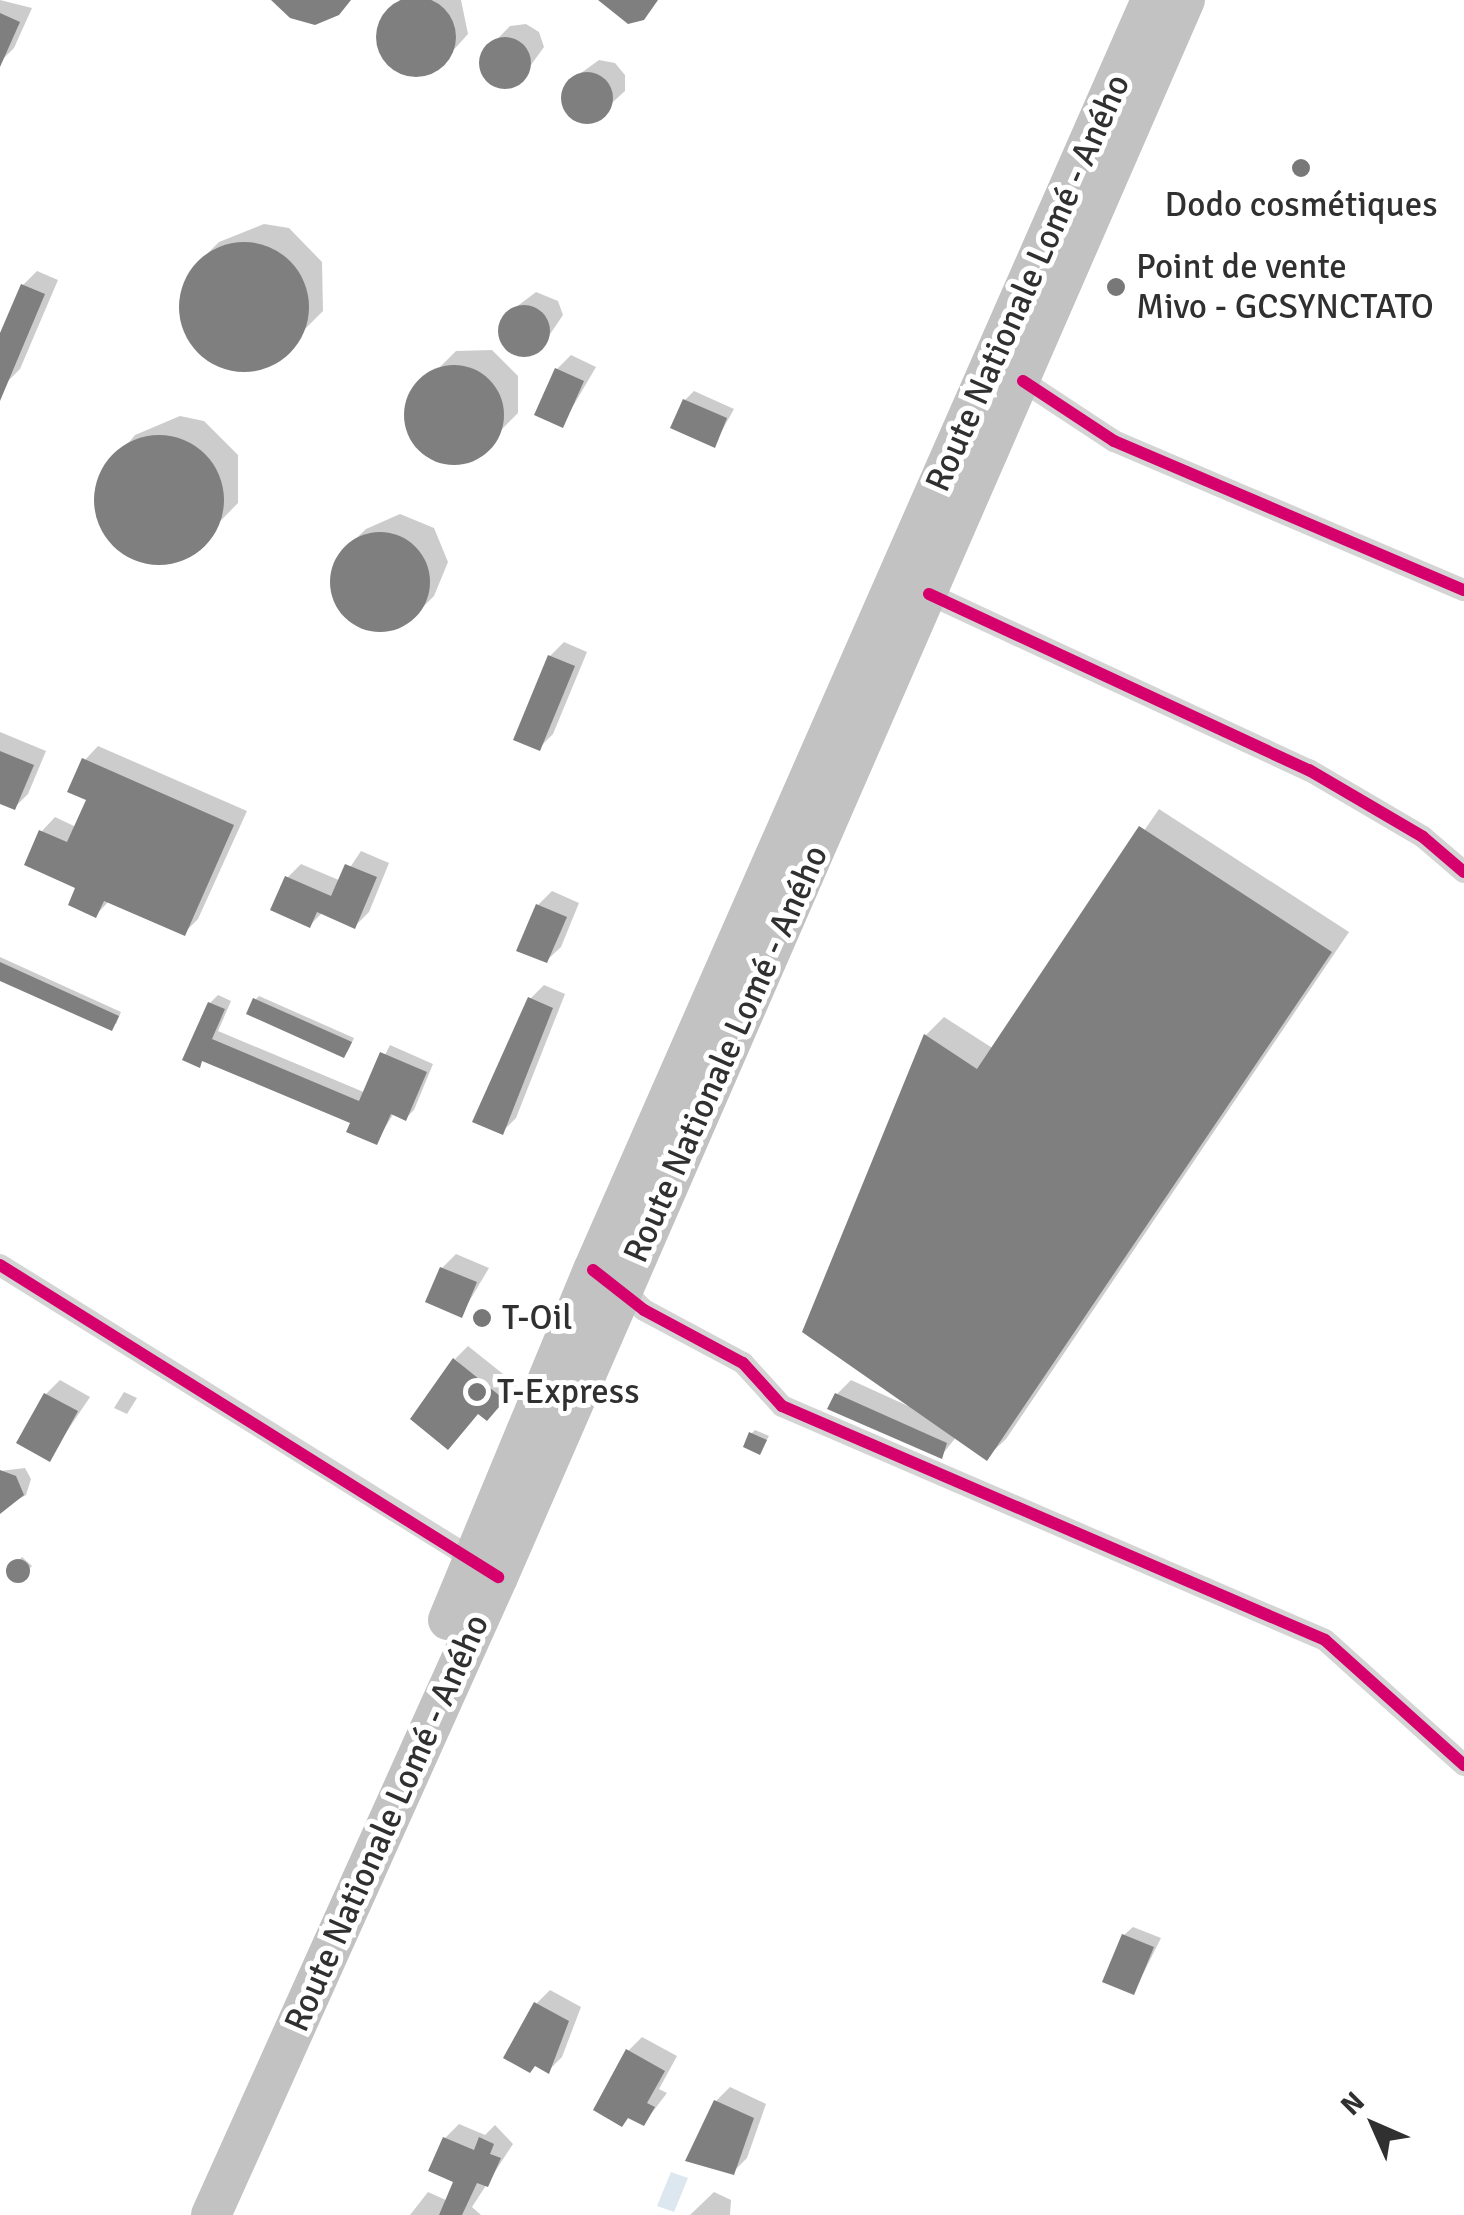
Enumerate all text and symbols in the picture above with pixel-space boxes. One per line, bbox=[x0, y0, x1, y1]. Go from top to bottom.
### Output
street label: Route Nationale Lomé - Aného bbox=[917, 68, 1139, 498]
marker: Dodo cosmétiques bbox=[1290, 157, 1312, 179]
place label: Dodo cosmétiques bbox=[1165, 184, 1437, 226]
place label: Point de vente Mivo - GCSYNCTATO bbox=[1136, 246, 1434, 328]
marker: Point de vente Mivo - GCSYNCTATO bbox=[1105, 276, 1127, 298]
street label: Route Nationale Lomé - Aného bbox=[615, 839, 837, 1269]
place label: T-Oil bbox=[502, 1297, 573, 1339]
marker: T-Oil bbox=[471, 1307, 493, 1329]
place label: T-Express bbox=[497, 1371, 639, 1413]
marker: T-Express bbox=[466, 1381, 488, 1403]
street label: Route Nationale Lomé - Aného bbox=[276, 1608, 498, 2038]
north arrow bbox=[1324, 2075, 1424, 2175]
text: N bbox=[1334, 2085, 1372, 2123]

